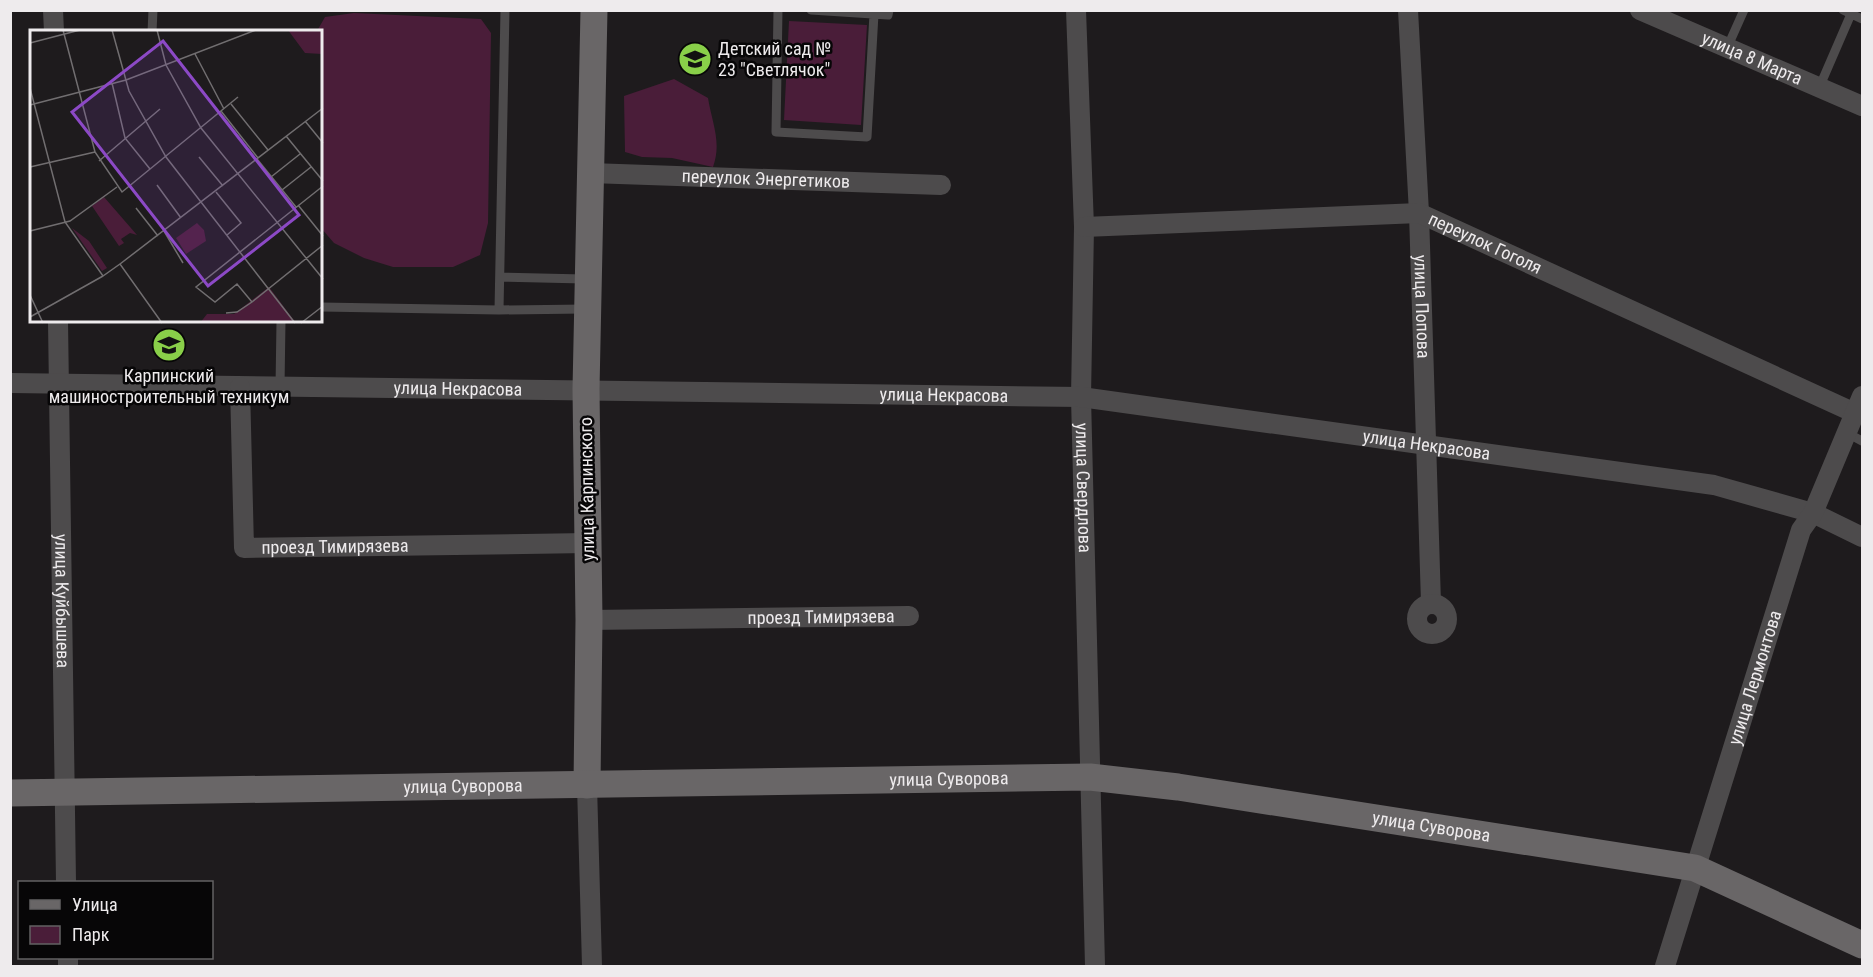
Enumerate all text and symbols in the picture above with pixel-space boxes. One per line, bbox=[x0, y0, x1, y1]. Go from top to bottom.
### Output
street label: улица 8 Марта bbox=[1699, 27, 1806, 89]
inset map bbox=[30, 30, 322, 322]
place label: Детский сад № 23 "Светлячок" bbox=[718, 38, 831, 80]
school or university icon: Детский сад № 23 "Светлячок" bbox=[677, 41, 713, 77]
street label: переулок Энергетиков bbox=[681, 165, 850, 192]
street label: переулок Гоголя bbox=[1425, 208, 1545, 278]
street label: улица Попова bbox=[1410, 254, 1434, 359]
school or university icon: Карпинский машиностроительный техникум bbox=[151, 327, 187, 363]
place label: Карпинский машиностроительный техникум bbox=[49, 365, 289, 407]
street label: улица Некрасова bbox=[394, 377, 522, 400]
street label: улица Некрасова bbox=[880, 383, 1008, 406]
street label: улица Карпинского bbox=[575, 417, 598, 561]
street label: улица Свердлова bbox=[1072, 423, 1096, 553]
street label: улица Некрасова bbox=[1362, 425, 1492, 464]
street label: улица Куйбышева bbox=[51, 534, 74, 668]
street label: проезд Тимирязева bbox=[261, 535, 409, 558]
street label: проезд Тимирязева bbox=[747, 605, 895, 628]
street label: улица Лермонтова bbox=[1724, 608, 1785, 748]
street label: улица Суворова bbox=[889, 767, 1009, 790]
street label: улица Суворова bbox=[403, 774, 523, 797]
street label: улица Суворова bbox=[1371, 807, 1492, 846]
legend bbox=[18, 881, 213, 959]
text: Улица bbox=[72, 894, 118, 915]
text: Парк bbox=[72, 924, 110, 945]

